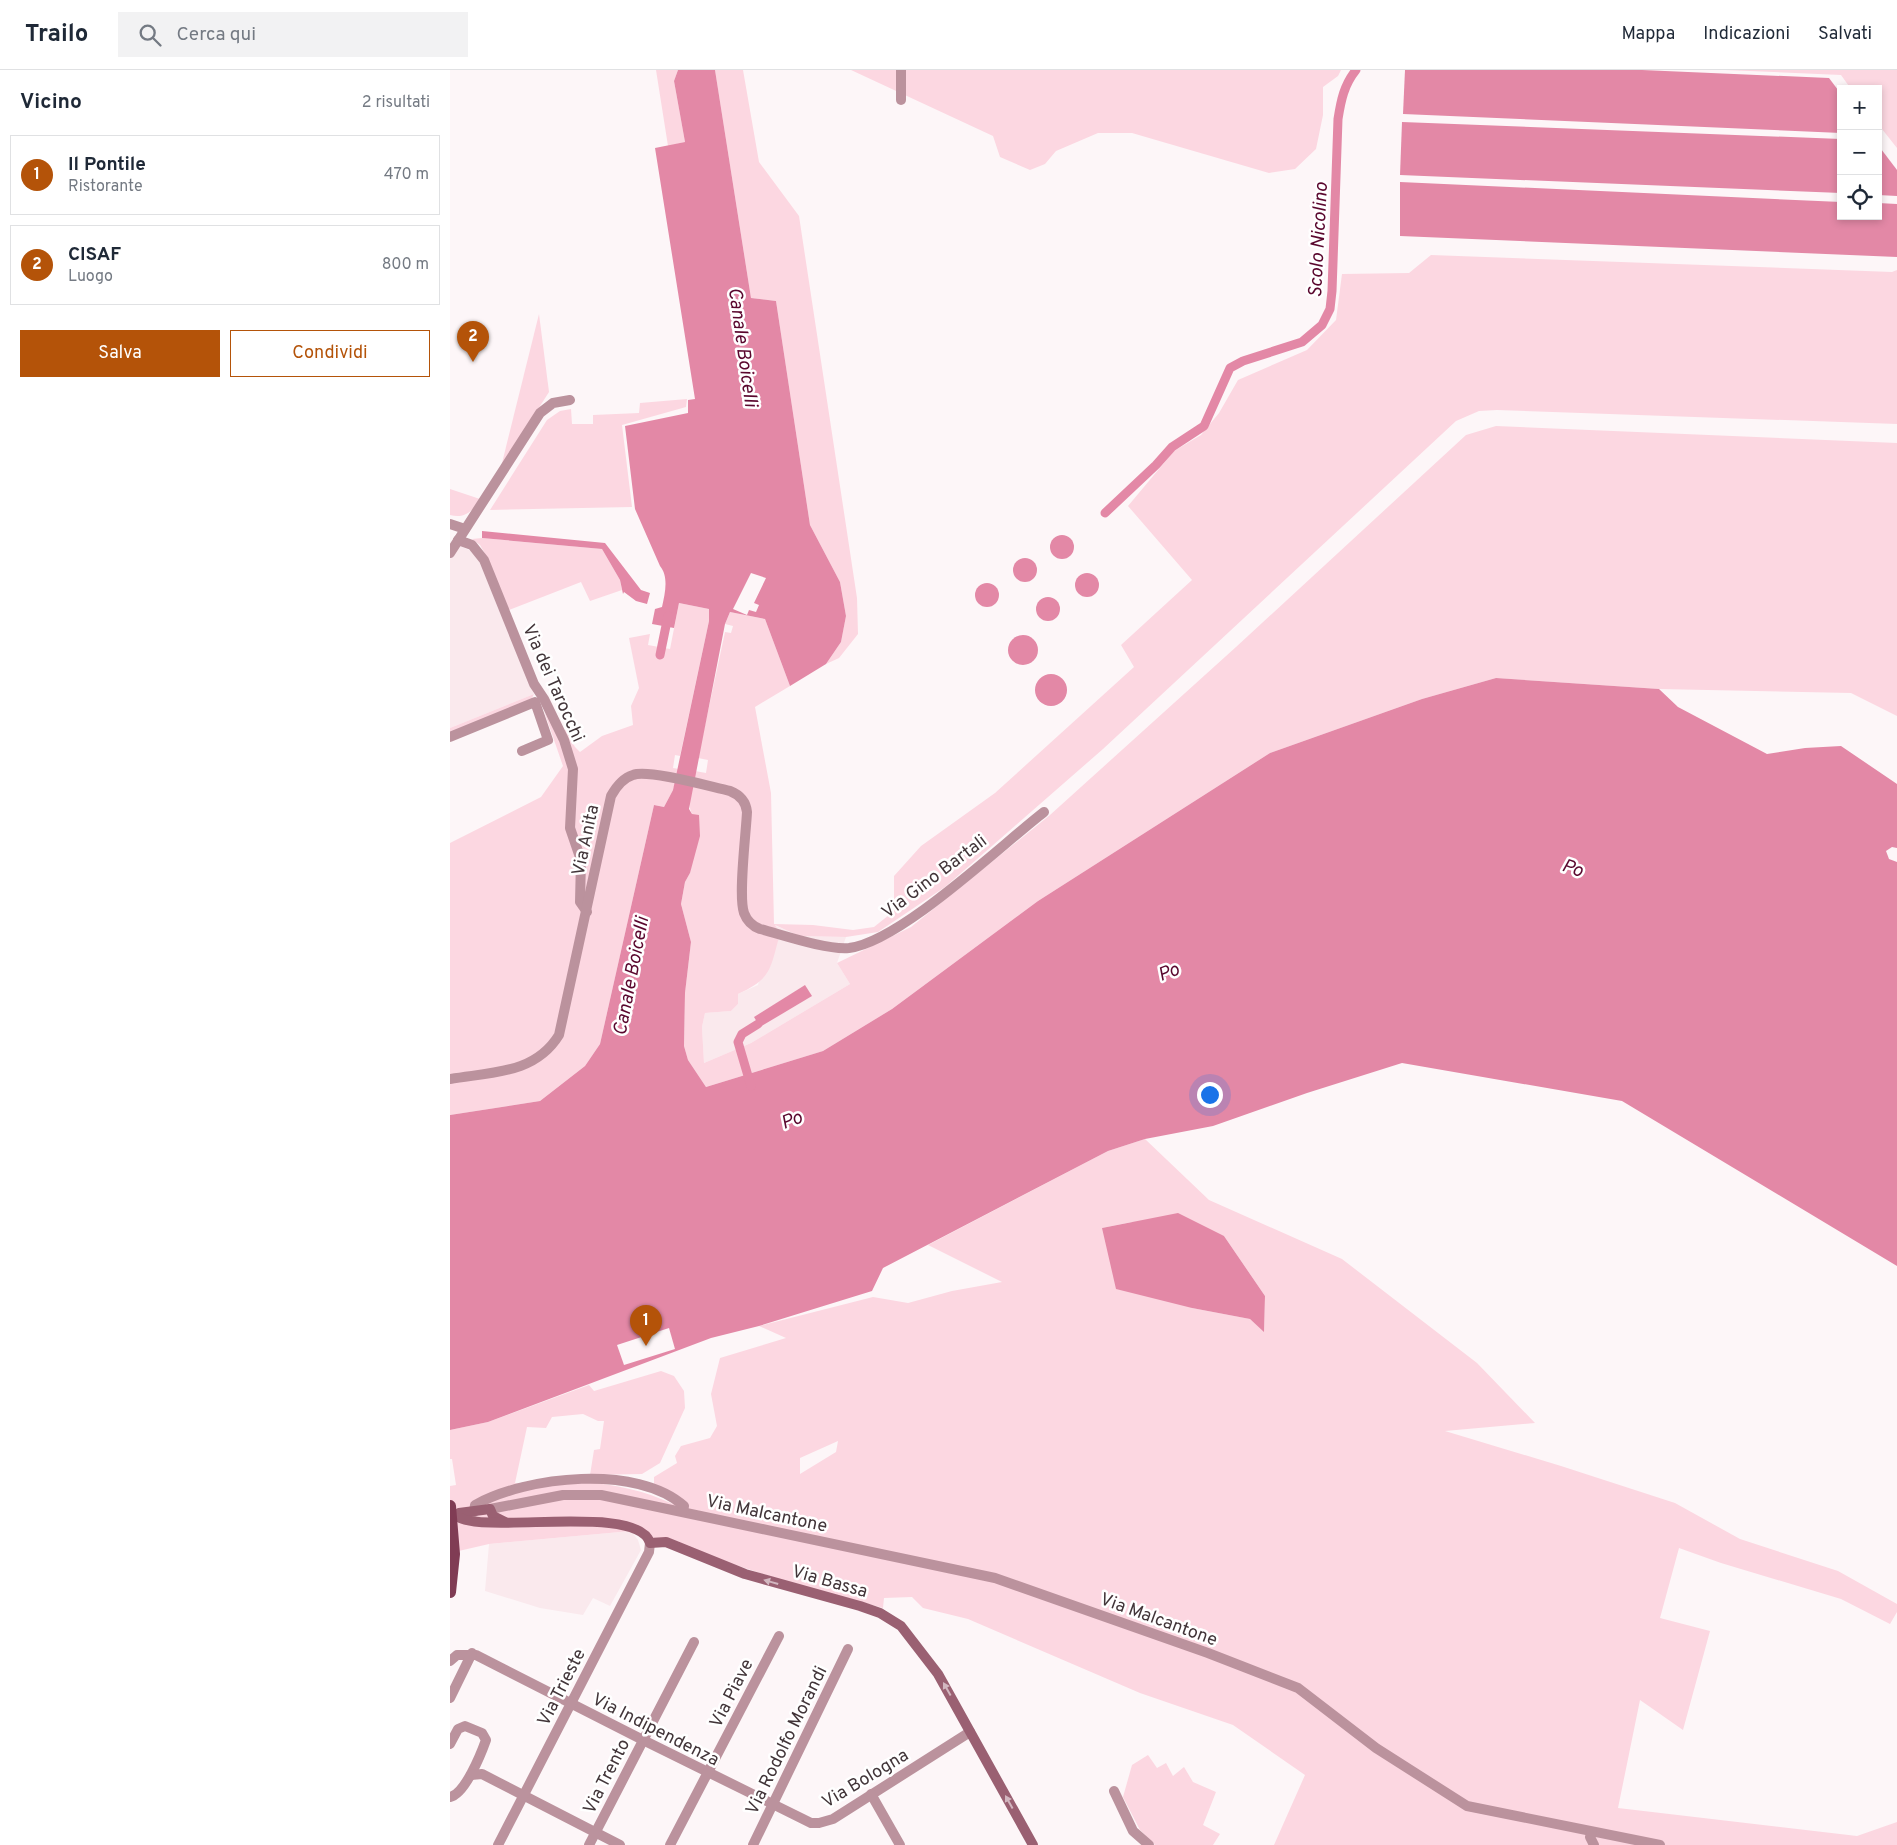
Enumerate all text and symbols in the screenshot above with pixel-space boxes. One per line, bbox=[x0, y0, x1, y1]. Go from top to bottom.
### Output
search box bbox=[118, 12, 468, 57]
text: Trailo bbox=[25, 20, 88, 50]
icon: search bbox=[136, 21, 164, 49]
text: Cerca qui bbox=[176, 23, 256, 47]
text: Mappa bbox=[1622, 23, 1675, 46]
text: Indicazioni bbox=[1703, 23, 1790, 46]
text: Salvati bbox=[1818, 23, 1872, 46]
map controls bbox=[1837, 85, 1882, 220]
button: + bbox=[1837, 85, 1882, 130]
text: Vicino bbox=[20, 89, 82, 116]
text: 2 risultati bbox=[362, 93, 430, 113]
button: − bbox=[1837, 130, 1882, 175]
text: Il Pontile bbox=[68, 153, 146, 177]
text: 1 bbox=[34, 165, 40, 185]
text: 470 m bbox=[384, 165, 429, 185]
button: locate bbox=[1837, 175, 1882, 220]
text: Ristorante bbox=[68, 177, 143, 197]
water label: Scolo Nicolino bbox=[1304, 181, 1334, 298]
text: CISAF bbox=[68, 243, 121, 267]
text: 2 bbox=[32, 255, 42, 275]
text: 800 m bbox=[382, 255, 429, 275]
text: Luogo bbox=[68, 267, 113, 287]
water label: Canale Boicelli bbox=[722, 286, 762, 410]
pin: 2 bbox=[457, 321, 489, 362]
button: Salva bbox=[20, 330, 220, 377]
button: Condividi bbox=[230, 330, 430, 377]
street label: Via dei Tarocchi bbox=[516, 621, 589, 746]
street label: Via Anita bbox=[568, 803, 605, 878]
street label: Via Gino Bartali bbox=[878, 830, 992, 924]
water label: Po bbox=[1559, 854, 1587, 884]
water label: Canale Boicelli bbox=[609, 914, 656, 1038]
water label: Po bbox=[1155, 958, 1184, 988]
your location bbox=[1197, 1082, 1223, 1108]
water label: Po bbox=[778, 1106, 807, 1136]
pin: 1 bbox=[630, 1305, 662, 1346]
street label: Via Malcantone bbox=[704, 1490, 829, 1539]
street label: Via Bassa bbox=[789, 1561, 870, 1604]
one-way arrow bbox=[763, 1577, 778, 1585]
street label: Via Malcantone bbox=[1097, 1589, 1220, 1652]
street label: Via Trieste bbox=[533, 1645, 592, 1730]
street label: Via Piave bbox=[705, 1655, 759, 1732]
street label: Via Rodolfo Morandi bbox=[741, 1663, 833, 1819]
one-way arrow bbox=[942, 1682, 951, 1696]
street label: Via Indipendenza bbox=[588, 1688, 723, 1772]
street label: Via Trento bbox=[579, 1735, 636, 1818]
street label: Via Bologna bbox=[818, 1744, 913, 1814]
one-way arrow bbox=[1005, 1795, 1014, 1809]

